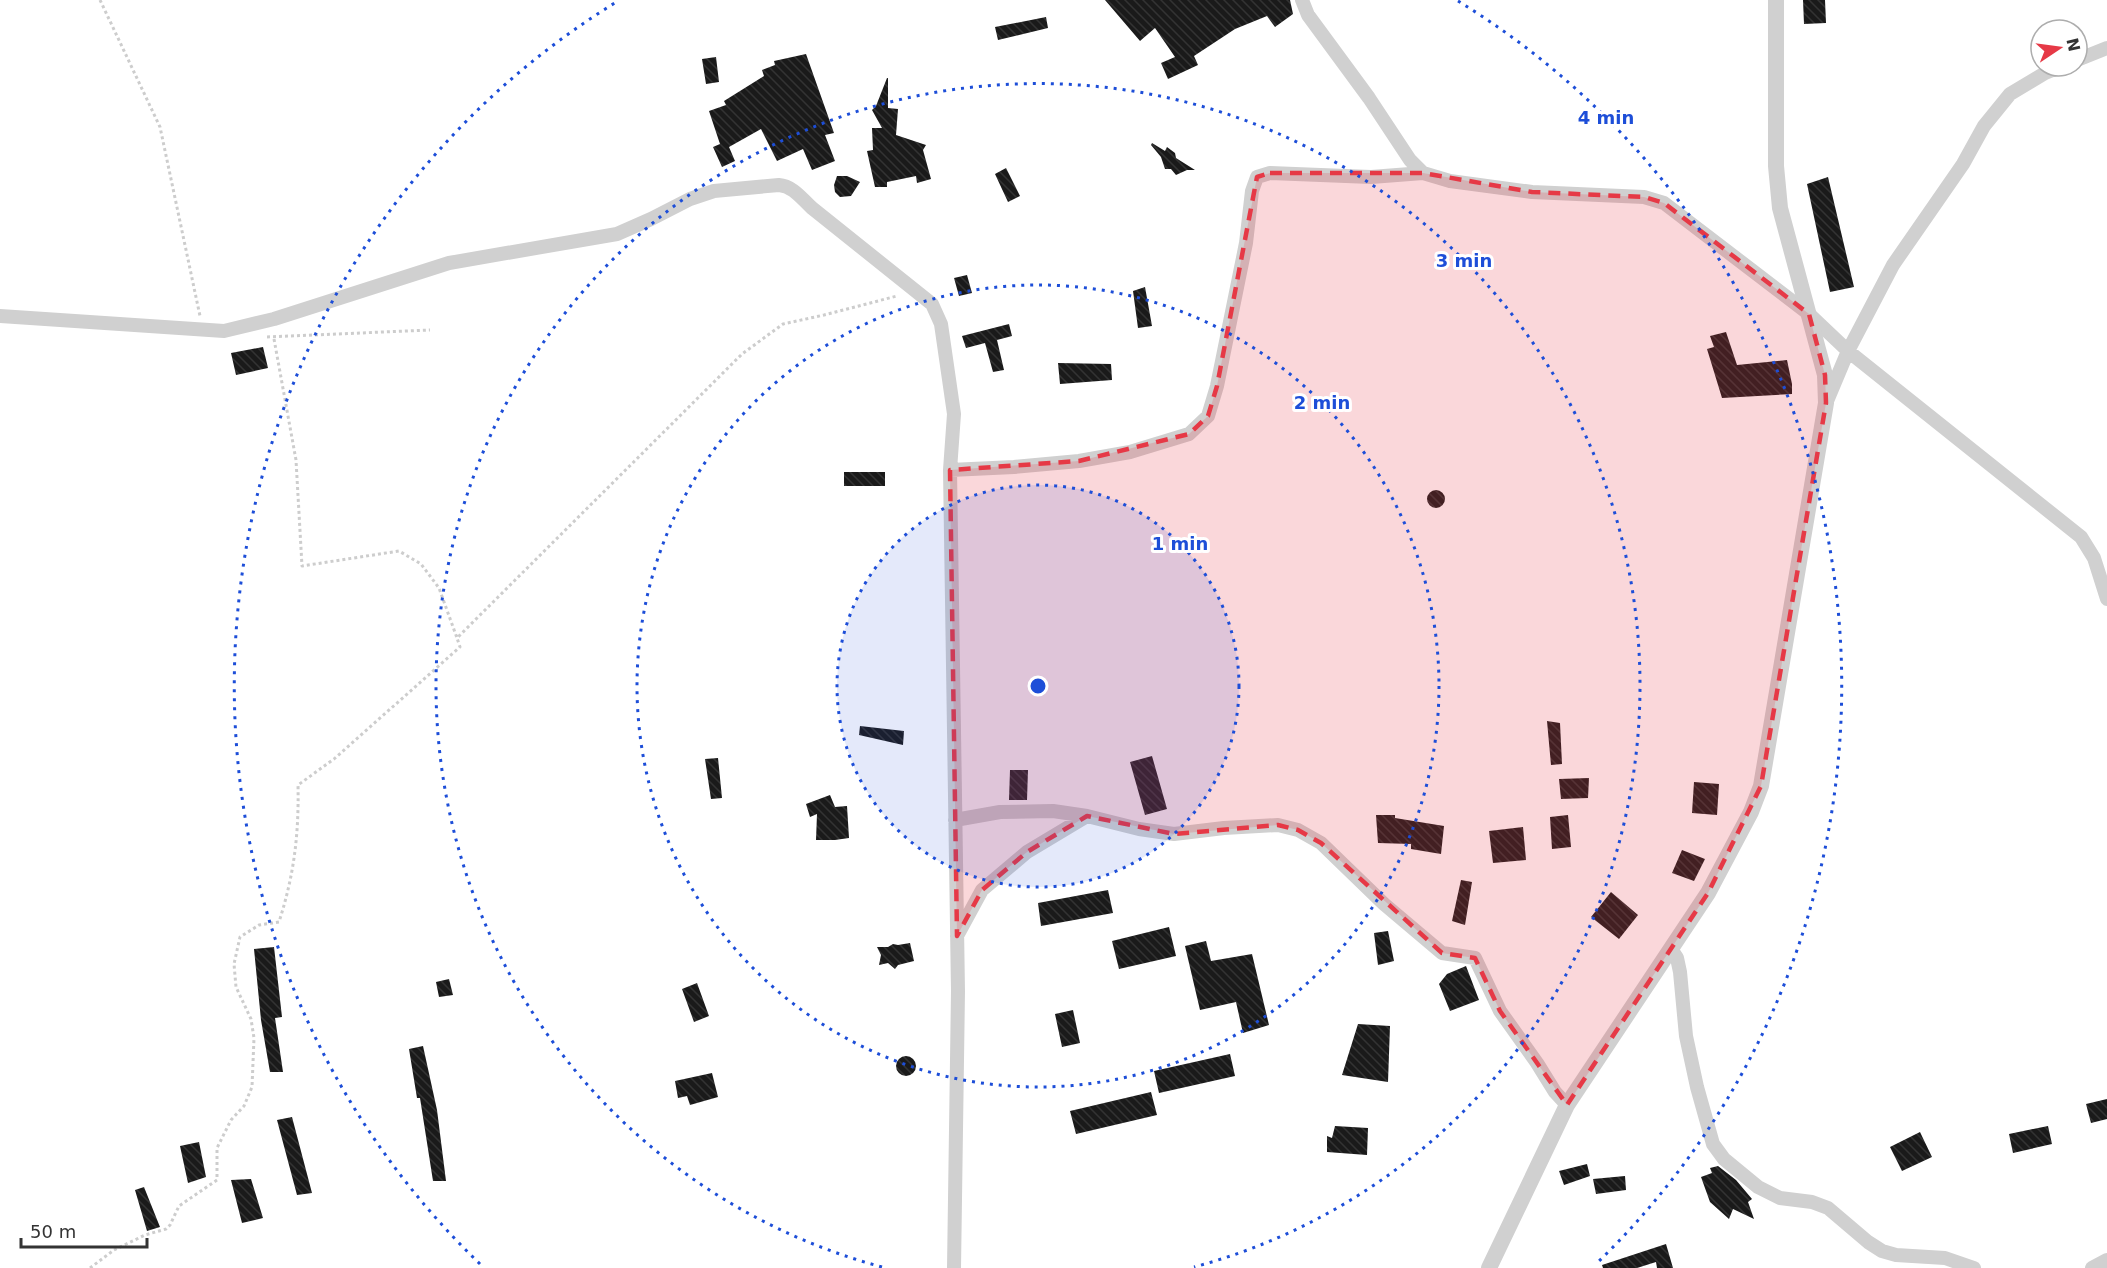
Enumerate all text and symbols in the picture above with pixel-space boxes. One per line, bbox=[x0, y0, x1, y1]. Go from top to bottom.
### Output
north arrow bbox=[2029, 18, 2089, 78]
text: N bbox=[2062, 36, 2084, 53]
text: 4 min bbox=[1578, 107, 1634, 128]
text: 3 min bbox=[1436, 250, 1492, 271]
text: 2 min bbox=[1294, 392, 1350, 413]
text: 1 min bbox=[1152, 533, 1208, 554]
centre of rings bbox=[1028, 676, 1048, 696]
scale bar bbox=[21, 1211, 147, 1249]
text: 50 m bbox=[30, 1221, 76, 1242]

